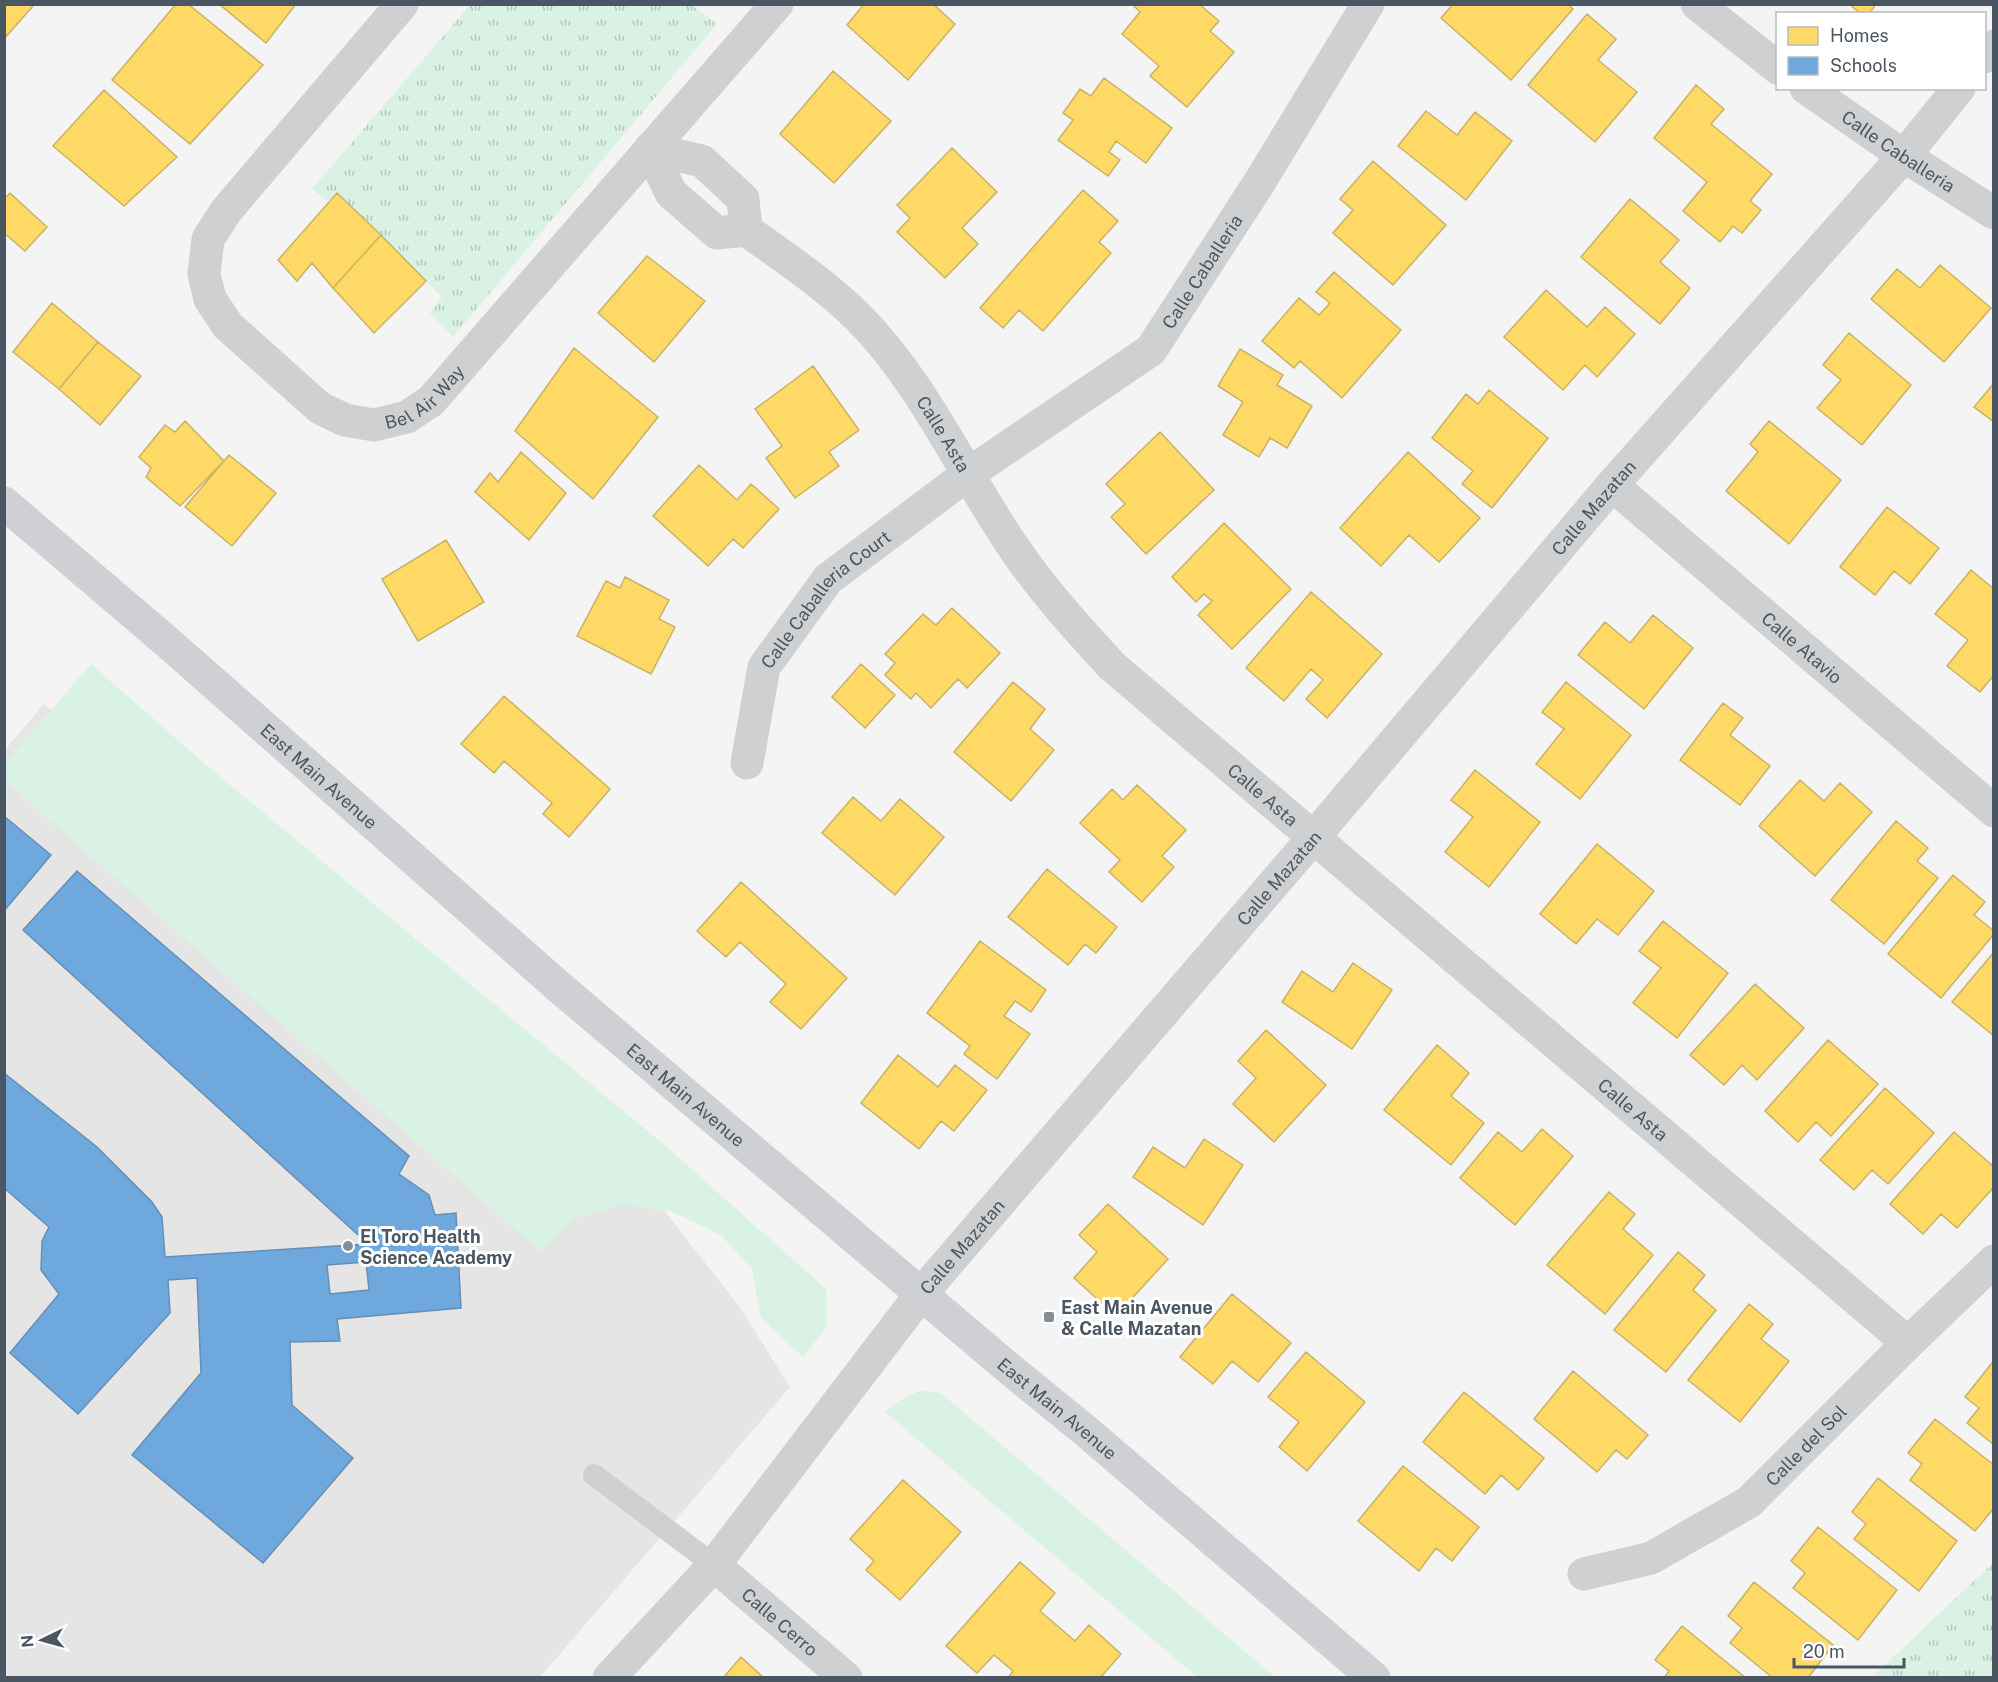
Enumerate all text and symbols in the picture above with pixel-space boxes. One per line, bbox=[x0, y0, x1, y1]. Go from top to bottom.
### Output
legend bbox=[1776, 12, 1986, 90]
text: Homes bbox=[1830, 25, 1889, 46]
text: Schools bbox=[1830, 55, 1897, 76]
street label: Calle Caballeria bbox=[1838, 106, 1959, 196]
street label: Calle Caballeria bbox=[1157, 210, 1246, 332]
street label: Bel Air Way bbox=[382, 360, 468, 433]
street label: Calle Asta bbox=[913, 392, 975, 476]
street label: Calle Mazatan bbox=[1547, 456, 1640, 559]
street label: Calle Caballeria Court bbox=[756, 526, 894, 672]
street label: Calle Atavio bbox=[1758, 607, 1847, 687]
street label: East Main Avenue bbox=[257, 719, 382, 833]
street label: Calle Asta bbox=[1224, 759, 1302, 830]
street label: Calle Mazatan bbox=[1232, 826, 1325, 930]
street label: East Main Avenue bbox=[623, 1039, 749, 1151]
street label: Calle Asta bbox=[1594, 1074, 1673, 1145]
street label: Calle Mazatan bbox=[915, 1195, 1008, 1298]
place label: El Toro Health Science Academy bbox=[360, 1226, 512, 1268]
marker: El Toro Health Science Academy bbox=[341, 1239, 355, 1253]
place label: East Main Avenue & Calle Mazatan bbox=[1061, 1297, 1213, 1339]
marker: East Main Avenue & Calle Mazatan bbox=[1042, 1310, 1056, 1324]
street label: East Main Avenue bbox=[993, 1353, 1121, 1464]
street label: Calle del Sol bbox=[1761, 1401, 1850, 1490]
street label: Calle Cerro bbox=[738, 1583, 822, 1660]
north arrow bbox=[12, 1610, 72, 1670]
scale bar bbox=[1794, 1631, 1904, 1669]
text: N bbox=[18, 1634, 38, 1648]
text: 20 m bbox=[1803, 1641, 1845, 1662]

